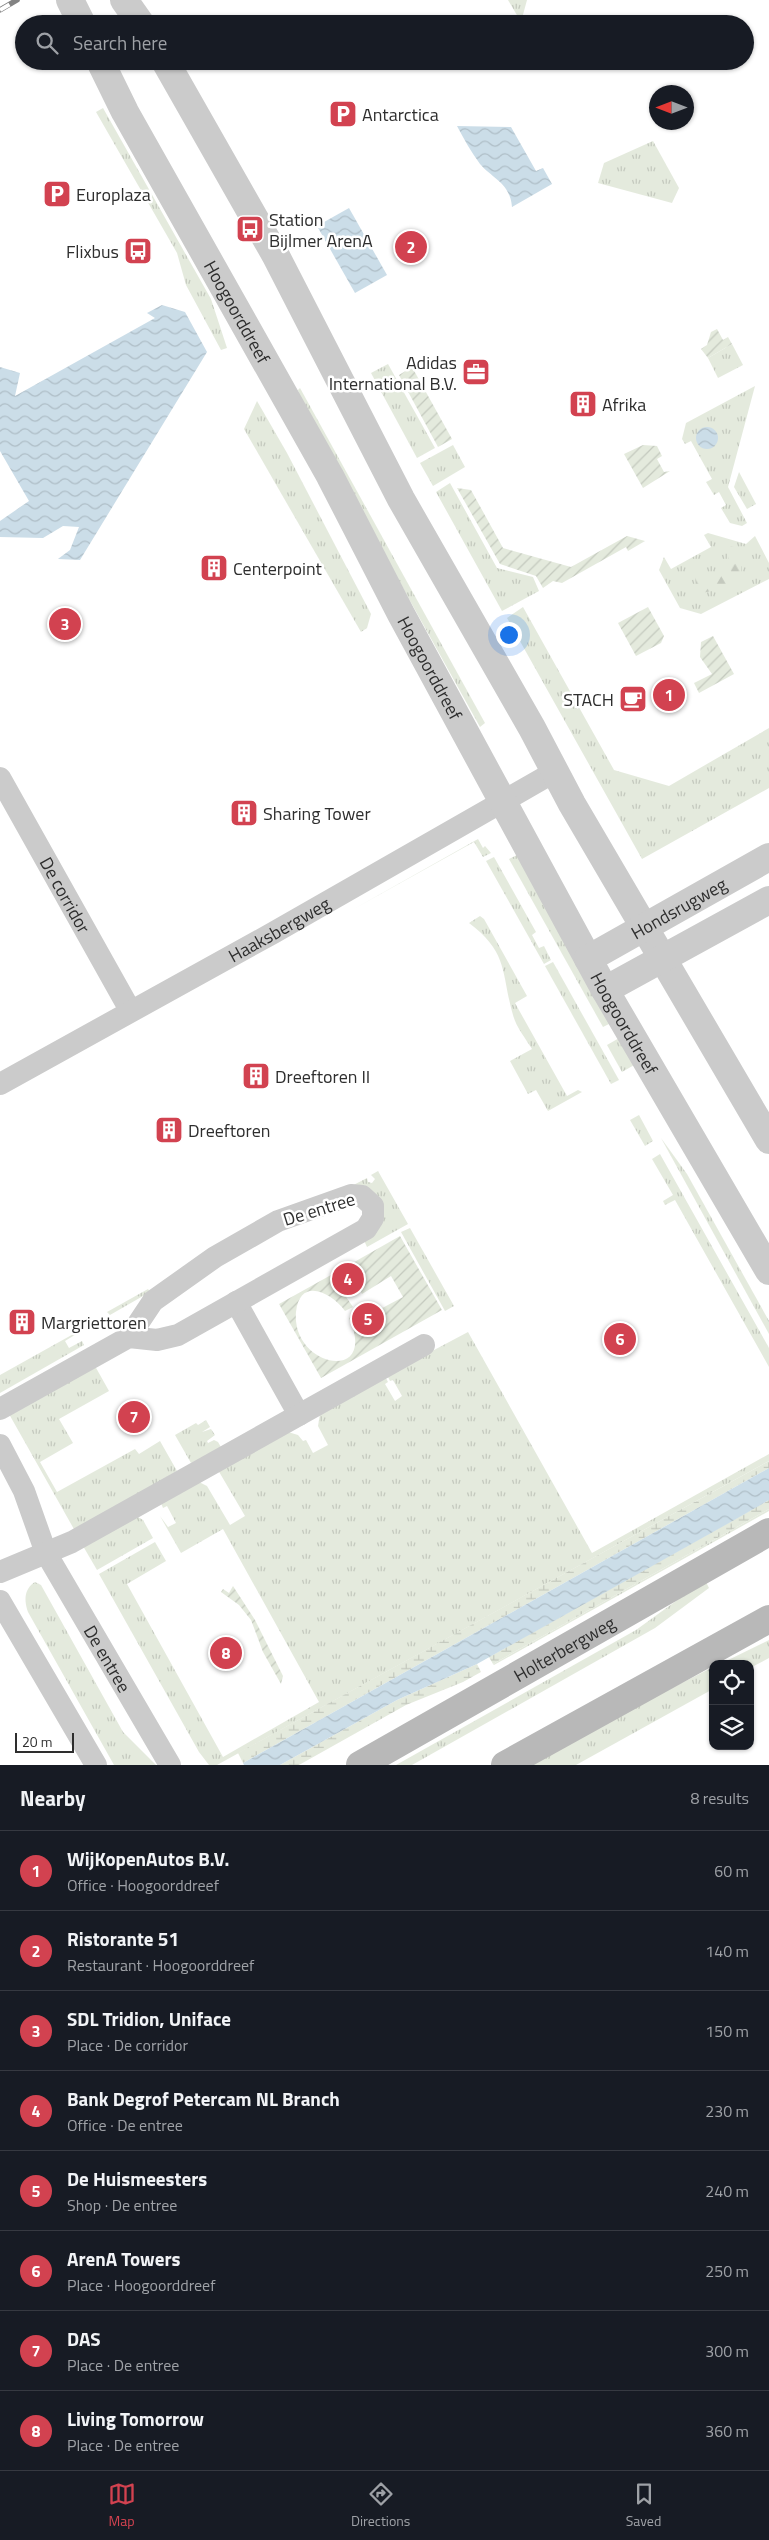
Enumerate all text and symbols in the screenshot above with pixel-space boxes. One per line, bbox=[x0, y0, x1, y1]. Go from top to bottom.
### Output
search box bbox=[15, 15, 754, 70]
text: Search here bbox=[73, 28, 167, 57]
icon: search bbox=[33, 29, 61, 57]
north arrow bbox=[649, 85, 694, 130]
parking icon: Antarctica bbox=[328, 99, 358, 129]
place label: Antarctica bbox=[362, 101, 439, 128]
parking icon: Europlaza bbox=[42, 179, 72, 209]
place label: Europlaza bbox=[76, 181, 151, 208]
place label: Station Bijlmer ArenA bbox=[269, 206, 373, 254]
bus stop icon: Station Bijlmer ArenA bbox=[235, 214, 265, 244]
pin: 2 bbox=[395, 228, 427, 266]
bus stop icon: Flixbus bbox=[123, 236, 153, 266]
place label: Flixbus bbox=[66, 238, 119, 265]
street label: Hoogoorddreef bbox=[198, 255, 277, 368]
place label: Adidas International B.V. bbox=[329, 349, 457, 397]
office icon: Adidas International B.V. bbox=[461, 357, 491, 387]
building icon: Afrika bbox=[568, 389, 598, 419]
place label: Afrika bbox=[602, 391, 646, 418]
building icon: Centerpoint bbox=[199, 553, 229, 583]
place label: Centerpoint bbox=[233, 555, 322, 582]
pin: 3 bbox=[49, 605, 81, 643]
street label: Hoogoorddreef bbox=[391, 611, 469, 725]
your location bbox=[496, 622, 522, 648]
pin: 1 bbox=[653, 676, 685, 714]
cafe icon: STACH bbox=[618, 684, 648, 714]
place label: STACH bbox=[563, 686, 614, 713]
building icon: Sharing Tower bbox=[229, 798, 259, 828]
place label: Sharing Tower bbox=[263, 800, 371, 827]
street label: De corridor bbox=[33, 852, 98, 938]
street label: Hondsrugweg bbox=[626, 870, 731, 946]
street label: Haaksbergweg bbox=[223, 890, 335, 969]
street label: Hoogoorddreef bbox=[584, 967, 665, 1080]
building icon: Dreeftoren II bbox=[241, 1061, 271, 1091]
place label: Dreeftoren II bbox=[275, 1063, 370, 1090]
building icon: Dreeftoren bbox=[154, 1115, 184, 1145]
place label: Dreeftoren bbox=[188, 1117, 270, 1144]
street label: De entree bbox=[280, 1185, 358, 1233]
pin: 4 bbox=[332, 1260, 364, 1298]
pin: 5 bbox=[352, 1300, 384, 1338]
building icon: Margriettoren bbox=[7, 1307, 37, 1337]
place label: Margriettoren bbox=[41, 1309, 147, 1336]
pin: 6 bbox=[604, 1320, 636, 1358]
pin: 7 bbox=[118, 1398, 150, 1436]
street label: Holterbergweg bbox=[508, 1609, 620, 1688]
street label: De entree bbox=[77, 1620, 138, 1697]
pin: 8 bbox=[210, 1634, 242, 1672]
map controls bbox=[709, 1660, 754, 1750]
button: locate bbox=[709, 1660, 754, 1705]
button: layers bbox=[709, 1705, 754, 1750]
scale bar bbox=[15, 1730, 74, 1753]
text: 20 m bbox=[22, 1731, 52, 1752]
text: Nearby bbox=[20, 1782, 85, 1814]
text: 8 results bbox=[690, 1786, 749, 1810]
text: WijKopenAutos B.V. bbox=[67, 1844, 229, 1873]
text: 1 bbox=[32, 1859, 40, 1883]
text: 60 m bbox=[714, 1859, 749, 1883]
text: Office · Hoogoorddreef bbox=[67, 1873, 219, 1897]
text: Ristorante 51 bbox=[67, 1924, 179, 1953]
text: 2 bbox=[32, 1939, 40, 1963]
text: 140 m bbox=[705, 1939, 749, 1963]
text: Restaurant · Hoogoorddreef bbox=[67, 1953, 254, 1977]
text: SDL Tridion, Uniface bbox=[67, 2004, 231, 2033]
text: 3 bbox=[32, 2019, 40, 2043]
text: 150 m bbox=[705, 2019, 749, 2043]
text: Place · De corridor bbox=[67, 2033, 188, 2057]
text: Bank Degrof Petercam NL Branch bbox=[67, 2084, 340, 2113]
text: 4 bbox=[32, 2099, 40, 2123]
text: 230 m bbox=[705, 2099, 749, 2123]
text: Office · De entree bbox=[67, 2113, 183, 2137]
text: De Huismeesters bbox=[67, 2164, 207, 2193]
text: 5 bbox=[32, 2179, 40, 2203]
text: 240 m bbox=[705, 2179, 749, 2203]
text: Shop · De entree bbox=[67, 2193, 177, 2217]
text: ArenA Towers bbox=[67, 2244, 181, 2273]
text: 6 bbox=[32, 2259, 40, 2283]
text: 250 m bbox=[705, 2259, 749, 2283]
text: Place · Hoogoorddreef bbox=[67, 2273, 216, 2297]
text: DAS bbox=[67, 2324, 101, 2353]
text: 7 bbox=[32, 2339, 40, 2363]
text: 300 m bbox=[705, 2339, 749, 2363]
text: Place · De entree bbox=[67, 2353, 179, 2377]
text: Living Tomorrow bbox=[67, 2404, 204, 2433]
text: 8 bbox=[32, 2419, 40, 2443]
text: 360 m bbox=[705, 2419, 749, 2443]
text: Place · De entree bbox=[67, 2433, 179, 2457]
tab: Map bbox=[108, 2480, 136, 2531]
tab: Directions bbox=[351, 2480, 410, 2531]
tab: Saved bbox=[626, 2480, 661, 2531]

